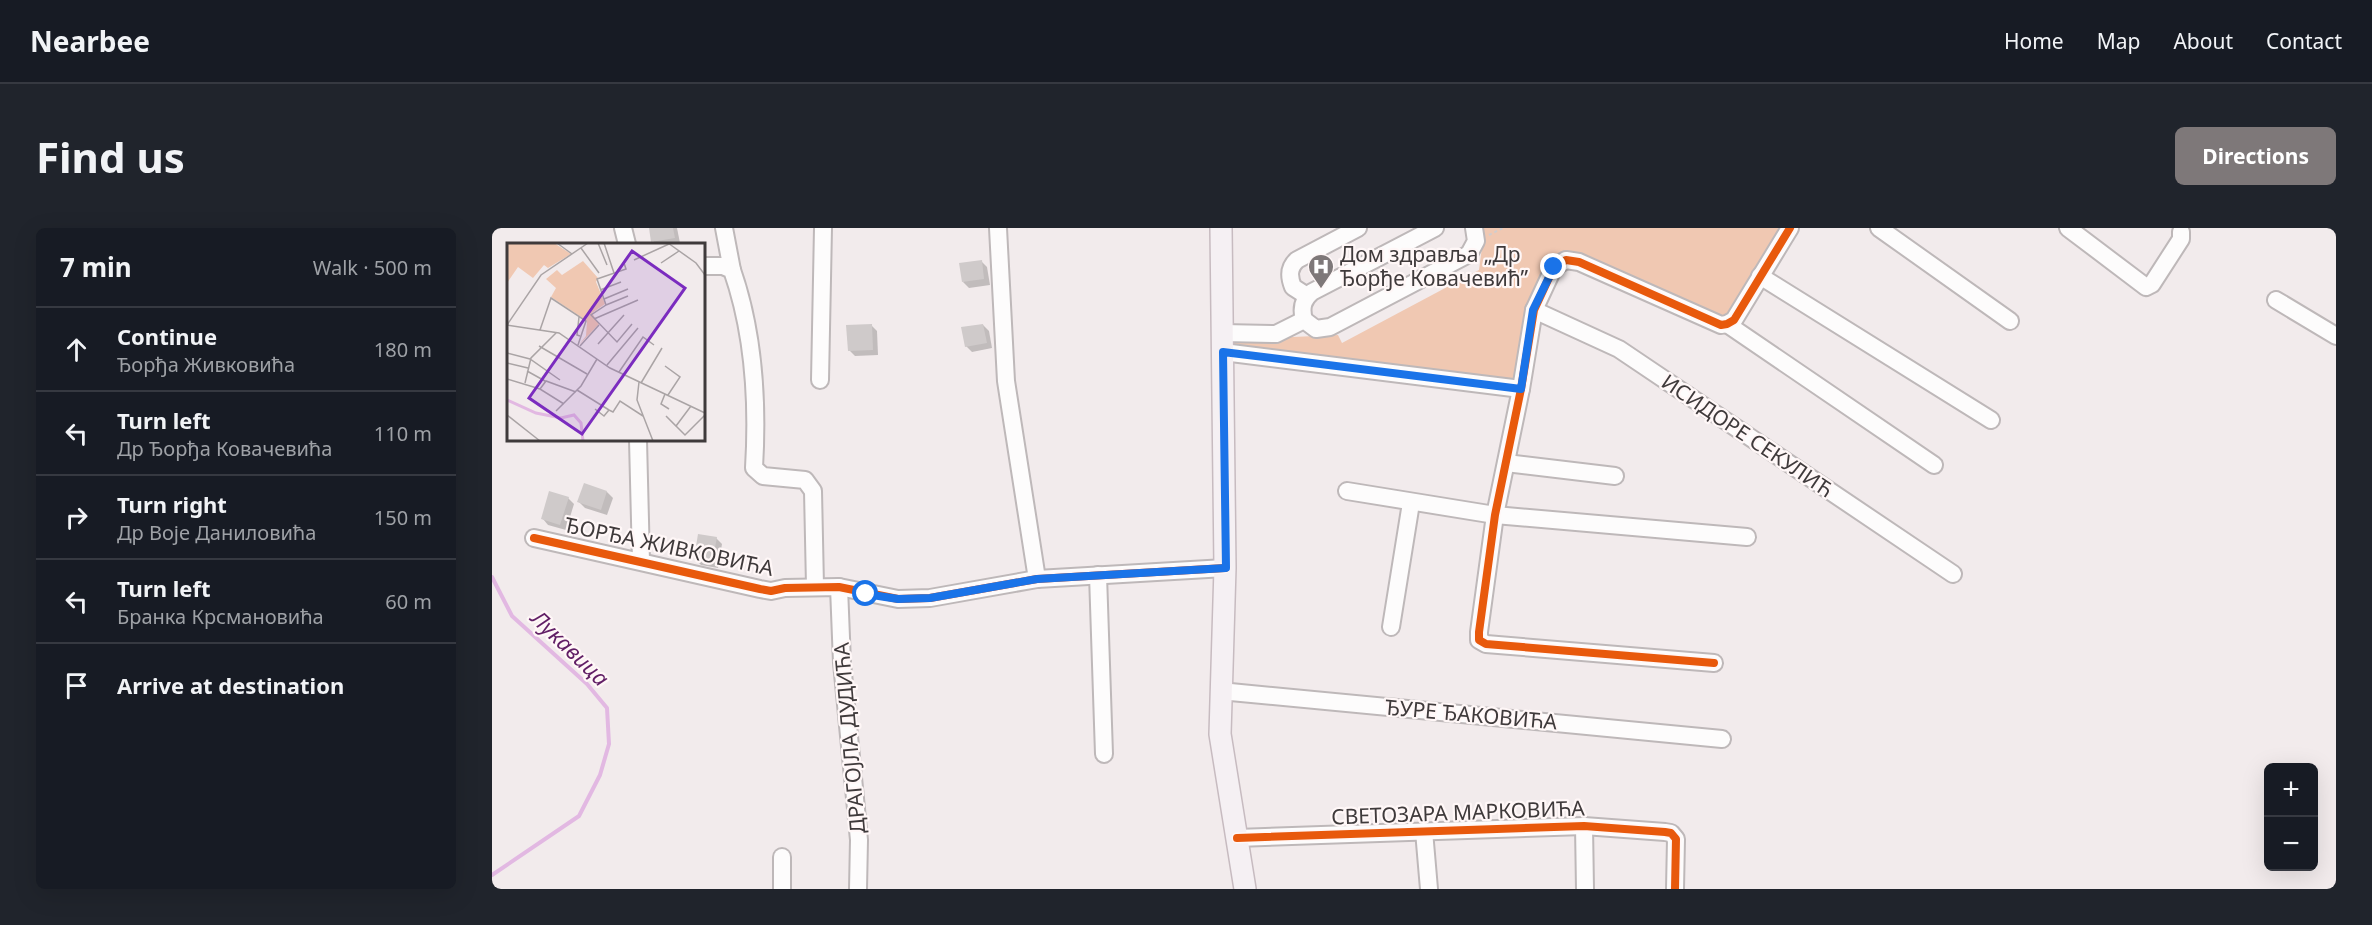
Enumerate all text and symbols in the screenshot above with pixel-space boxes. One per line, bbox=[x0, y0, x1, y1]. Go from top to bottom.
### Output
text: Nearbee bbox=[30, 22, 150, 60]
text: Home bbox=[2004, 27, 2064, 55]
text: Map bbox=[2097, 27, 2140, 55]
text: About bbox=[2173, 27, 2233, 55]
text: Contact bbox=[2266, 27, 2342, 55]
button: Directions bbox=[2175, 127, 2336, 185]
text: Find us bbox=[36, 128, 185, 185]
place label: Дом здравља „Др Ђорђе Ковачевић” bbox=[1340, 240, 1529, 292]
inset map bbox=[507, 243, 705, 441]
text: 7 min bbox=[60, 249, 132, 285]
hospital icon: Дом здравља „Др Ђорђе Ковачевић” bbox=[1306, 252, 1336, 290]
route end bbox=[1540, 253, 1566, 279]
text: Walk · 500 m bbox=[313, 254, 432, 281]
text: Continue bbox=[117, 321, 217, 351]
icon: ahead bbox=[60, 333, 93, 366]
text: 180 m bbox=[374, 336, 432, 363]
text: Ђорђа Живковића bbox=[117, 351, 295, 378]
street label: ИСИДОРЕ СЕКУЛИЋ bbox=[1656, 367, 1839, 503]
text: Turn left bbox=[117, 405, 211, 435]
icon: left bbox=[60, 417, 93, 450]
text: 110 m bbox=[374, 420, 432, 447]
text: Др Ђорђа Ковачевића bbox=[117, 435, 332, 462]
text: Turn right bbox=[117, 489, 227, 519]
icon: right bbox=[60, 501, 93, 534]
text: 150 m bbox=[374, 504, 432, 531]
street label: ЂОРЂА ЖИВКОВИЋА bbox=[562, 510, 777, 582]
text: Др Воје Даниловића bbox=[117, 519, 316, 546]
text: Turn left bbox=[117, 573, 211, 603]
route start bbox=[852, 580, 878, 606]
icon: left bbox=[60, 585, 93, 618]
text: 60 m bbox=[385, 588, 432, 615]
water label: Лукавица bbox=[524, 602, 616, 692]
text: Бранка Крсмановића bbox=[117, 603, 324, 630]
street label: ДРАГОЈЛА ДУДИЋА bbox=[827, 641, 871, 835]
icon: arrive bbox=[60, 669, 93, 702]
text: Arrive at destination bbox=[117, 670, 344, 700]
street label: ЂУРЕ ЂАКОВИЋА bbox=[1384, 693, 1559, 736]
map controls bbox=[2264, 763, 2318, 871]
button: + bbox=[2264, 763, 2318, 817]
street label: СВЕТОЗАРА МАРКОВИЋА bbox=[1331, 794, 1586, 830]
button: − bbox=[2264, 817, 2318, 871]

